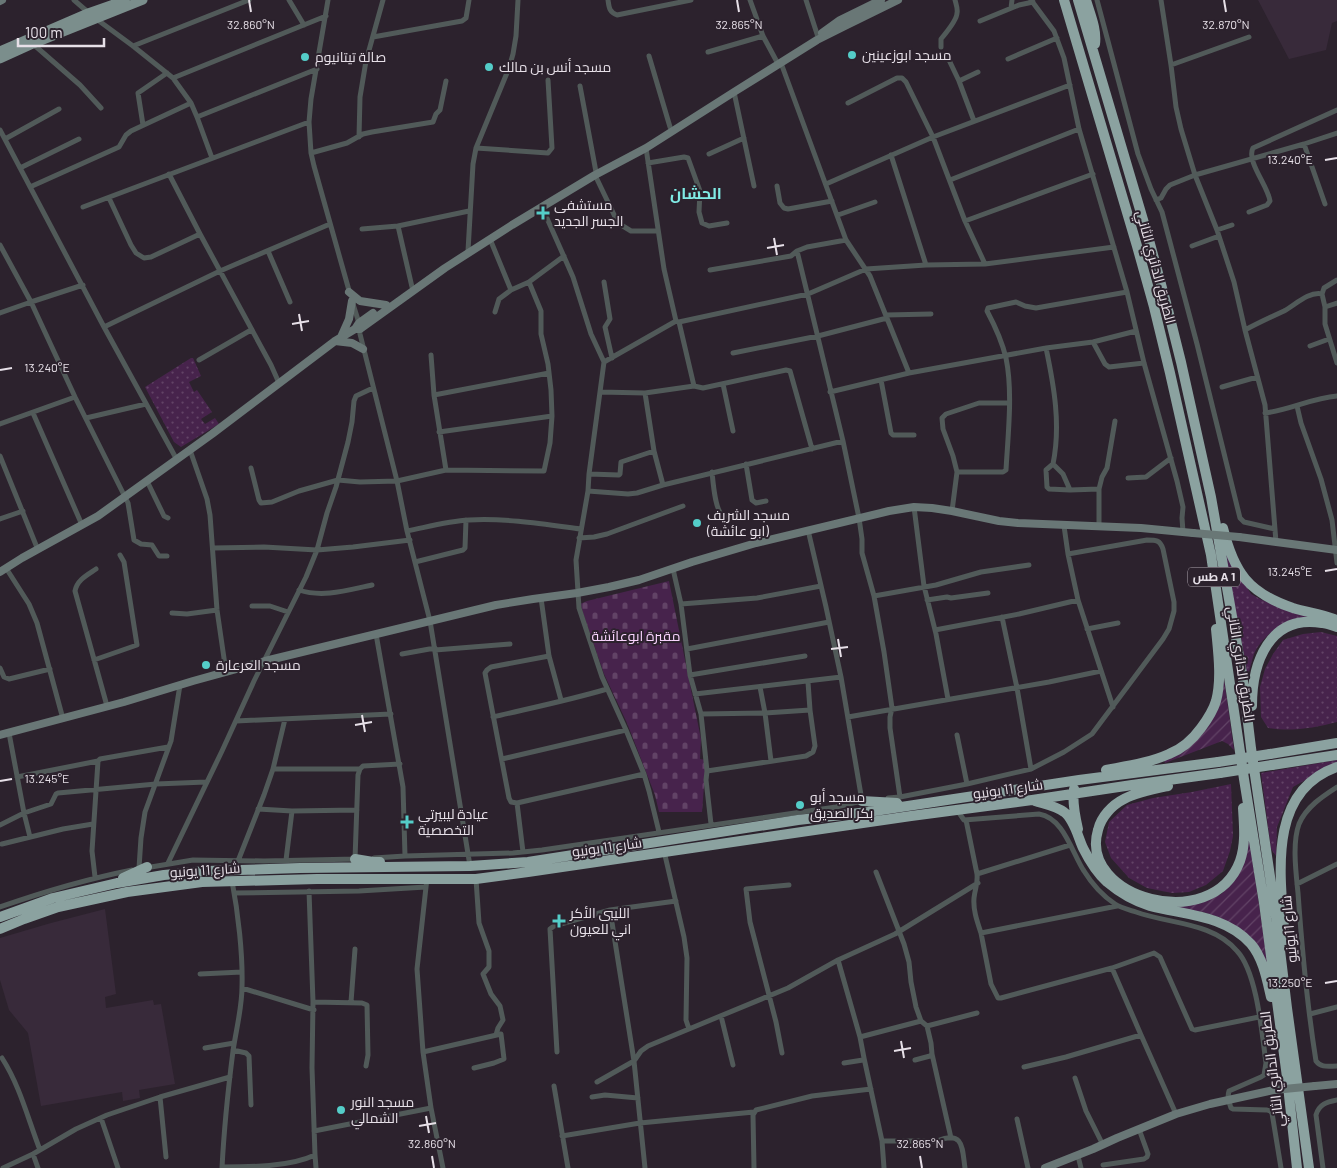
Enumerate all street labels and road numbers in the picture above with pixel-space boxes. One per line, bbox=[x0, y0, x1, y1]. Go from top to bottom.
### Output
street label: الطريق الدائري الثاني bbox=[1129, 208, 1180, 326]
road number: طس A 1 bbox=[1188, 568, 1240, 586]
street label: الطريق الدائري الثاني bbox=[1220, 605, 1259, 723]
street label: شارع 11 يونيو bbox=[972, 775, 1044, 803]
street label: شارع 11 يونيو bbox=[571, 833, 643, 861]
street label: شارع 11 يونيو bbox=[169, 859, 241, 881]
street label: شارع 11يونيو bbox=[1277, 895, 1301, 963]
street label: الطريق الدائري الثاني bbox=[1256, 1010, 1291, 1128]

